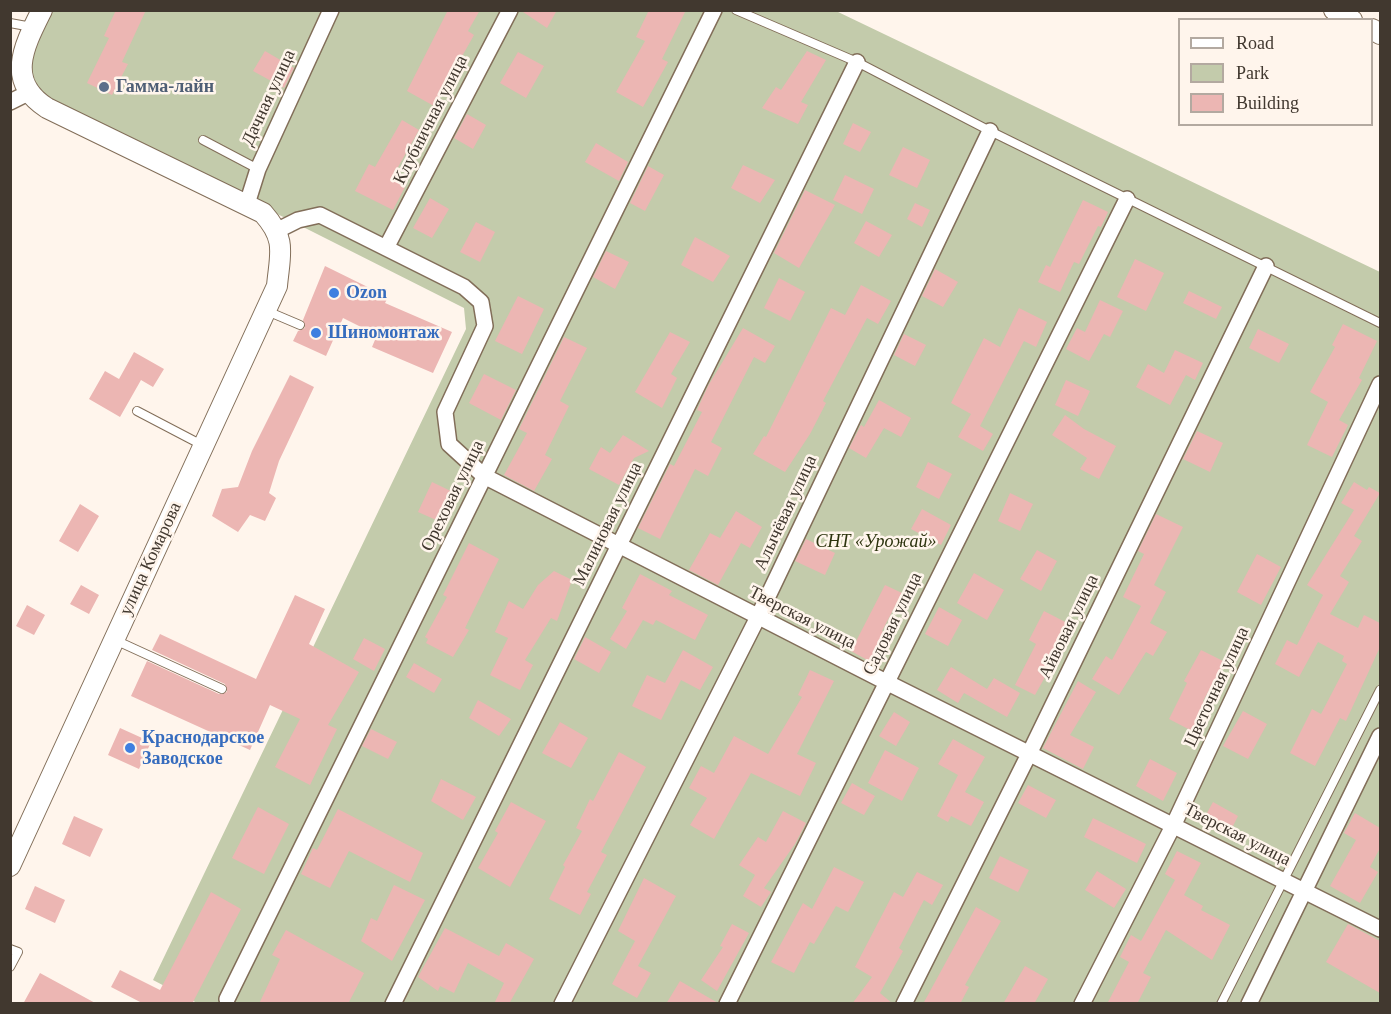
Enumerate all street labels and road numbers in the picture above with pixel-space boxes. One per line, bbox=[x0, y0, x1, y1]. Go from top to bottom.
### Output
street label: Дачная улица bbox=[237, 47, 301, 149]
street label: Клубничная улица bbox=[389, 52, 473, 188]
street label: Ореховая улица bbox=[417, 437, 489, 555]
street label: Алычёвая улица bbox=[750, 452, 822, 574]
street label: Малиновая улица bbox=[569, 459, 647, 589]
street label: улица Комарова bbox=[115, 499, 187, 619]
street label: Садовая улица bbox=[859, 569, 927, 679]
street label: Айвовая улица bbox=[1034, 571, 1104, 683]
street label: Тверская улица bbox=[745, 582, 859, 654]
street label: Цветочная улица bbox=[1180, 624, 1254, 750]
street label: Тверская улица bbox=[1180, 799, 1294, 871]

